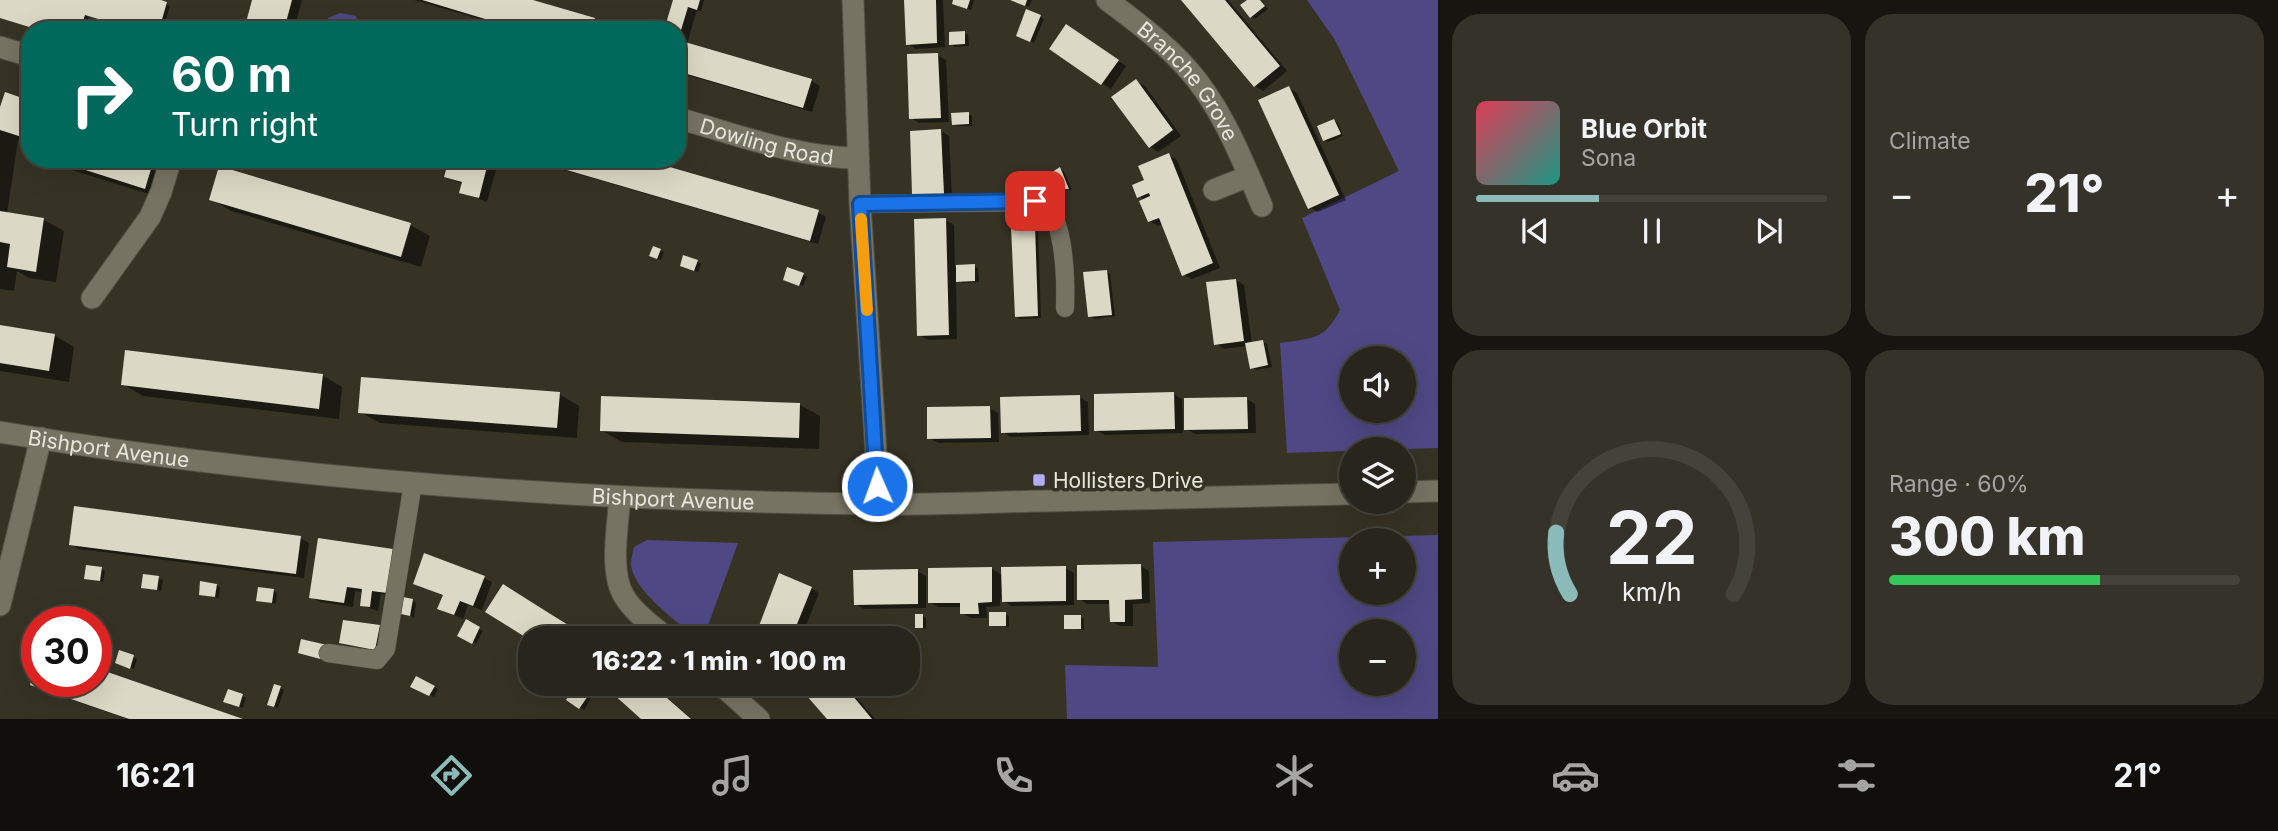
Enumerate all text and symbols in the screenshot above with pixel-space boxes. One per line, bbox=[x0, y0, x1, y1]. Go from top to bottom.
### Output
street label: Branche Grove bbox=[1133, 16, 1244, 145]
text: 60 m bbox=[171, 45, 292, 104]
icon: right bbox=[56, 49, 147, 140]
text: Turn right bbox=[171, 105, 318, 144]
street label: Dowling Road bbox=[697, 113, 835, 169]
text: Blue Orbit bbox=[1581, 113, 1707, 144]
text: Climate bbox=[1889, 127, 1971, 155]
text: Sona bbox=[1581, 144, 1636, 172]
text: 21° bbox=[2024, 162, 2105, 225]
pin bbox=[1005, 171, 1065, 231]
text: − bbox=[1889, 171, 1914, 217]
text: + bbox=[2215, 171, 2240, 217]
icon: arrive bbox=[1016, 182, 1054, 220]
icon: previous bbox=[1516, 212, 1554, 250]
icon: pause bbox=[1633, 212, 1671, 250]
icon: next bbox=[1750, 212, 1788, 250]
map controls bbox=[1339, 346, 1416, 696]
button: sound bbox=[1339, 346, 1416, 423]
street label: Bishport Avenue bbox=[26, 424, 191, 472]
button: layers bbox=[1339, 437, 1416, 514]
position arrow bbox=[840, 449, 914, 523]
place label: Hollisters Drive bbox=[1053, 468, 1203, 493]
text: Range · 60% bbox=[1889, 470, 2029, 498]
marker: Hollisters Drive bbox=[1031, 472, 1047, 488]
street label: Bishport Avenue bbox=[591, 483, 755, 514]
text: 22 bbox=[1606, 493, 1697, 582]
text: 300 km bbox=[1889, 505, 2086, 568]
button: + bbox=[1339, 528, 1416, 605]
text: km/h bbox=[1622, 576, 1681, 606]
speed limit sign: 30 bbox=[21, 606, 112, 697]
button: − bbox=[1339, 619, 1416, 696]
text: 16:22 · 1 min · 100 m bbox=[592, 645, 846, 676]
icon: directions bbox=[427, 751, 476, 800]
icon: music bbox=[708, 751, 757, 800]
icon: phone bbox=[989, 751, 1038, 800]
icon: climate bbox=[1270, 751, 1319, 800]
icon: car bbox=[1551, 751, 1600, 800]
icon: filters bbox=[1832, 751, 1881, 800]
text: 16:21 bbox=[116, 756, 195, 795]
text: 21° bbox=[2113, 756, 2162, 795]

